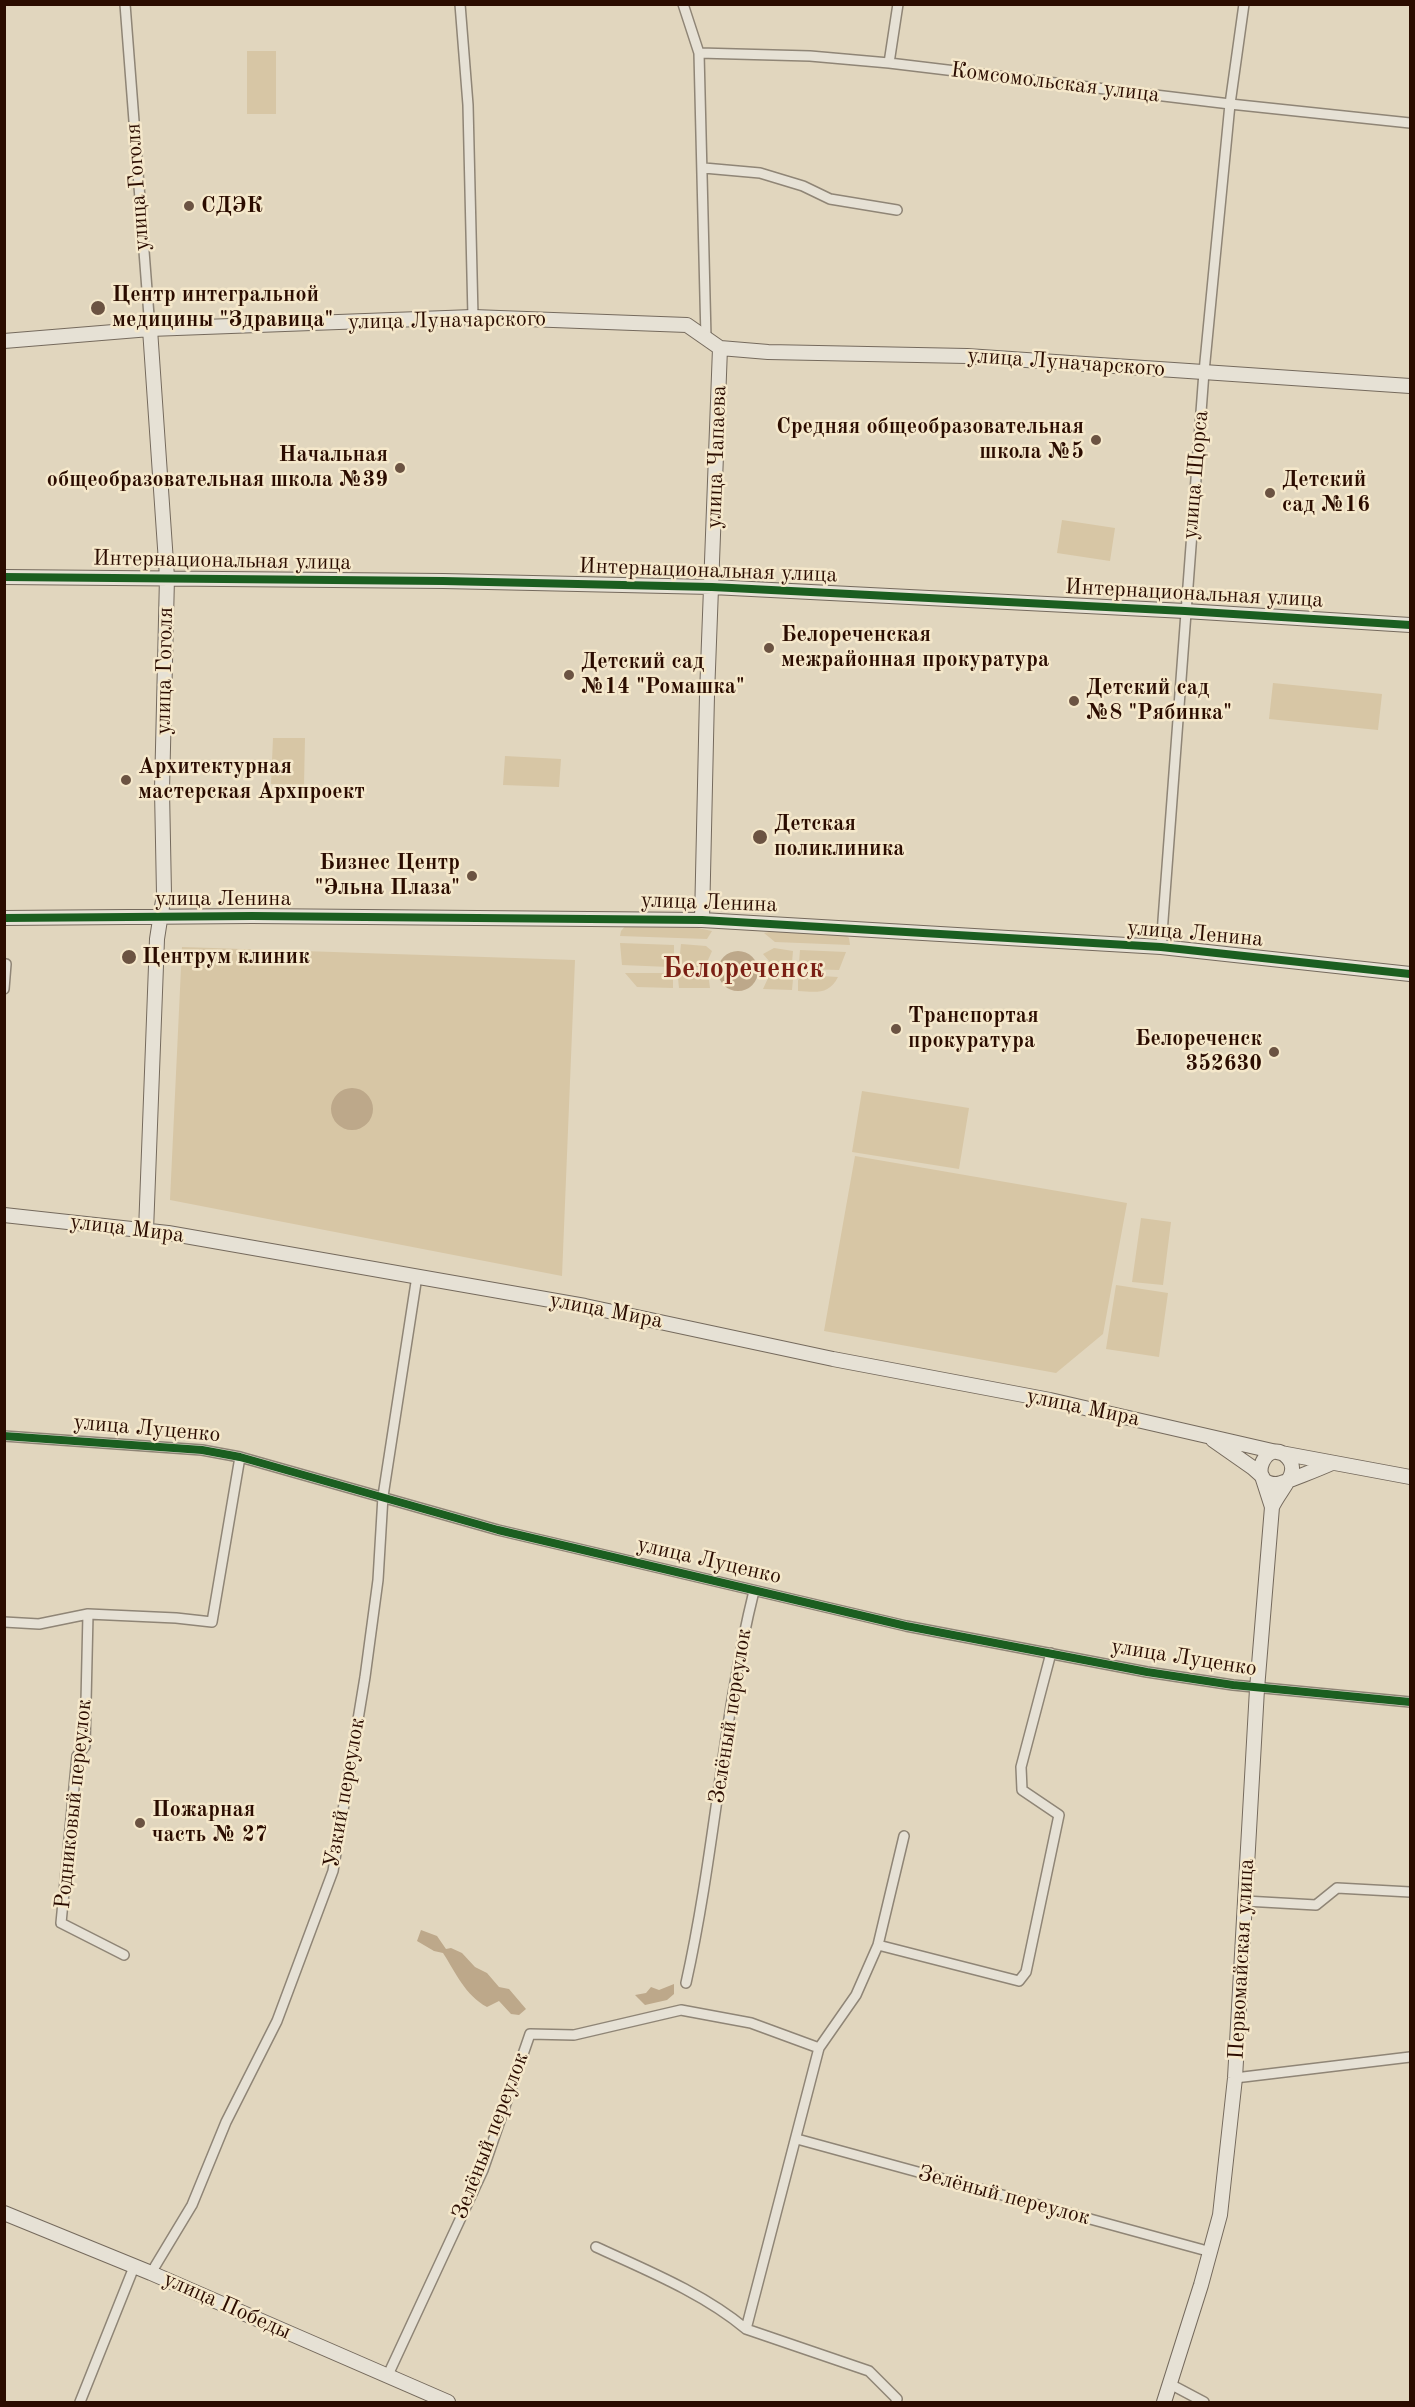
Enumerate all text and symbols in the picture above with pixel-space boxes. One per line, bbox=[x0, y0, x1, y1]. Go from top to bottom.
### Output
street label: Комсомольская улица bbox=[949, 57, 1161, 109]
street label: улица Гоголя bbox=[120, 122, 156, 252]
place label: СДЭК bbox=[201, 193, 263, 219]
marker: СДЭК bbox=[182, 199, 196, 213]
place label: Центр интегральной медицины "Здравица" bbox=[112, 282, 333, 334]
marker: Центр интегральной медицины "Здравица" bbox=[89, 299, 107, 317]
street label: улица Луначарского bbox=[348, 306, 546, 336]
street label: улица Луначарского bbox=[966, 343, 1166, 383]
street label: улица Чапаева bbox=[701, 385, 733, 529]
street label: улица Щорса bbox=[1177, 409, 1215, 541]
place label: Средняя общеобразовательная школа №5 bbox=[776, 414, 1084, 466]
marker: Средняя общеобразовательная школа №5 bbox=[1089, 433, 1103, 447]
place label: Начальная общеобразовательная школа №39 bbox=[47, 442, 388, 494]
marker: Начальная общеобразовательная школа №39 bbox=[393, 461, 407, 475]
place label: Детский сад №16 bbox=[1282, 467, 1370, 518]
marker: Детский сад №16 bbox=[1263, 486, 1277, 500]
street label: Интернациональная улица bbox=[93, 546, 351, 576]
street label: Интернациональная улица bbox=[578, 553, 838, 589]
street label: Интернациональная улица bbox=[1064, 574, 1324, 614]
street label: улица Гоголя bbox=[151, 607, 179, 735]
place label: Белореченская межрайонная прокуратура bbox=[781, 622, 1049, 674]
marker: Белореченская межрайонная прокуратура bbox=[762, 641, 776, 655]
place label: Детский сад №14 "Ромашка" bbox=[581, 649, 745, 700]
marker: Детский сад №14 "Ромашка" bbox=[562, 668, 576, 682]
place label: Детский сад №8 "Рябинка" bbox=[1086, 675, 1232, 726]
marker: Детский сад №8 "Рябинка" bbox=[1067, 694, 1081, 708]
place label: Архитектурная мастерская Архпроект bbox=[138, 754, 365, 806]
marker: Архитектурная мастерская Архпроект bbox=[119, 773, 133, 787]
place label: Детская поликлиника bbox=[774, 811, 904, 862]
marker: Детская поликлиника bbox=[751, 828, 769, 846]
place label: Бизнес Центр "Эльна Плаза" bbox=[315, 850, 460, 902]
marker: Бизнес Центр "Эльна Плаза" bbox=[465, 869, 479, 883]
street label: улица Ленина bbox=[155, 886, 291, 912]
street label: улица Ленина bbox=[640, 887, 778, 919]
street label: улица Ленина bbox=[1126, 915, 1264, 953]
place label: Центрум клиник bbox=[142, 944, 310, 970]
marker: Центрум клиник bbox=[120, 948, 138, 966]
district label: Белореченск bbox=[662, 953, 824, 987]
place label: Транспортая прокуратура bbox=[908, 1003, 1039, 1054]
marker: Транспортая прокуратура bbox=[889, 1022, 903, 1036]
place label: Белореченск 352630 bbox=[1135, 1026, 1262, 1078]
marker: Белореченск 352630 bbox=[1267, 1045, 1281, 1059]
street label: улица Мира bbox=[68, 1209, 186, 1249]
street label: улица Мира bbox=[547, 1287, 665, 1335]
street label: улица Мира bbox=[1024, 1383, 1142, 1433]
street label: улица Луценко bbox=[72, 1409, 222, 1449]
street label: улица Луценко bbox=[634, 1532, 784, 1590]
street label: Зелёный переулок bbox=[704, 1627, 758, 1805]
street label: улица Луценко bbox=[1109, 1633, 1259, 1683]
street label: Родниковый переулок bbox=[50, 1698, 98, 1910]
street label: Узкий переулок bbox=[319, 1716, 371, 1870]
place label: Пожарная часть № 27 bbox=[152, 1797, 268, 1849]
marker: Пожарная часть № 27 bbox=[133, 1816, 147, 1830]
street label: Первомайская улица bbox=[1224, 1858, 1260, 2060]
street label: Зелёный переулок bbox=[447, 2049, 535, 2223]
street label: Зелёный переулок bbox=[915, 2160, 1093, 2232]
street label: улица Победы bbox=[159, 2266, 295, 2346]

